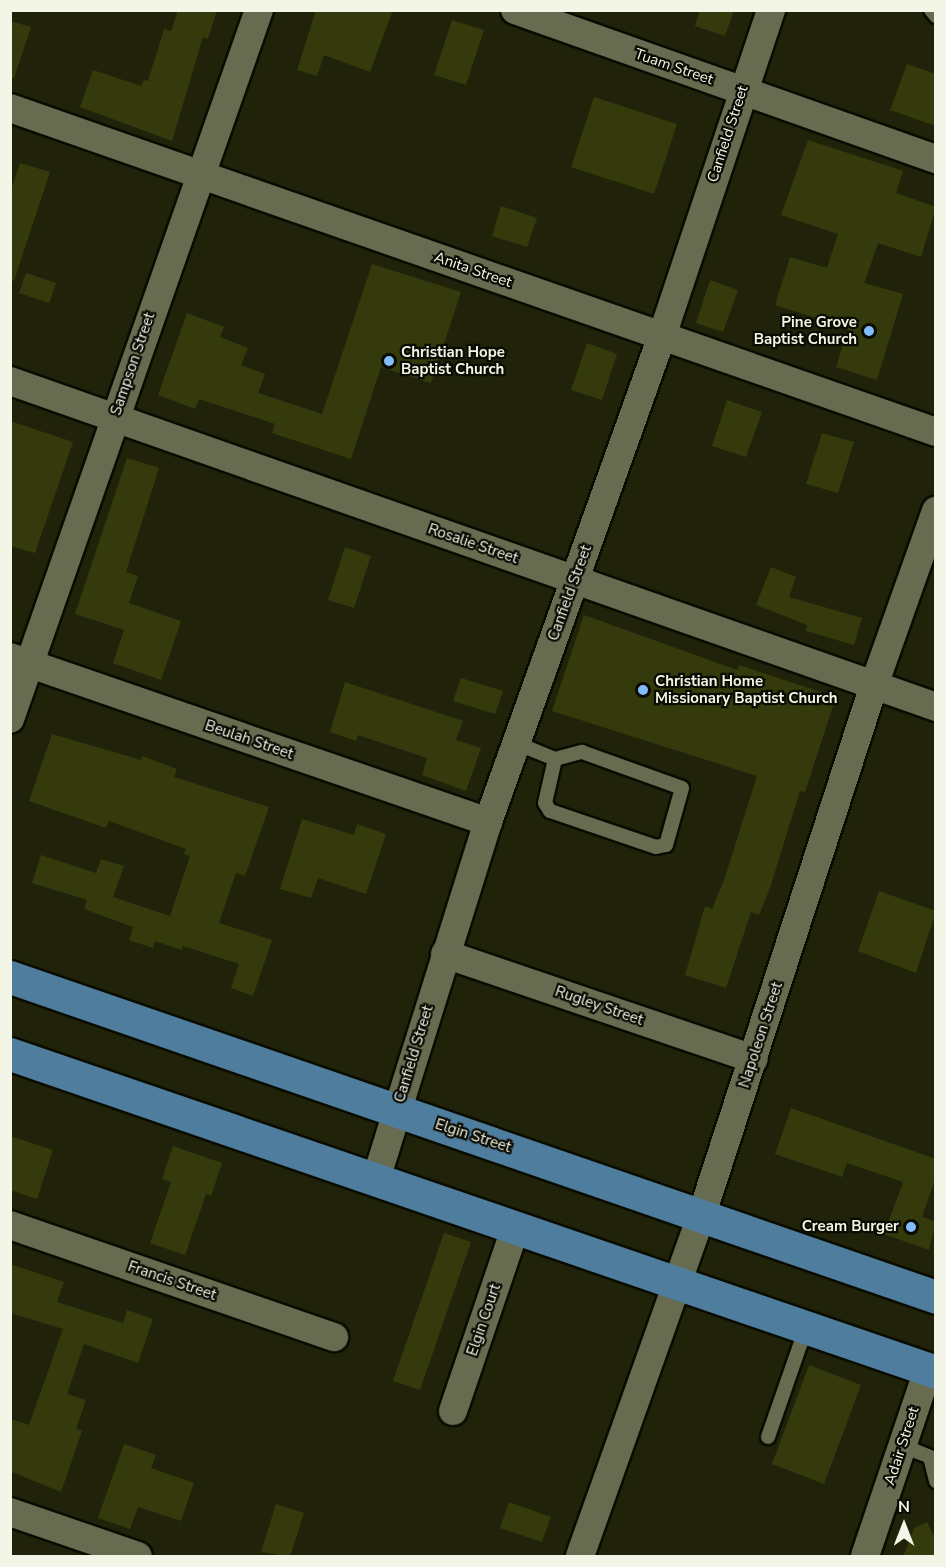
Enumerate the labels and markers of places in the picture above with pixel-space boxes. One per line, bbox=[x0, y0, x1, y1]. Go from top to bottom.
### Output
place label: Pine Grove Baptist Church bbox=[754, 313, 857, 348]
marker: Pine Grove Baptist Church bbox=[862, 324, 876, 338]
place label: Christian Hope Baptist Church bbox=[401, 343, 505, 378]
marker: Christian Hope Baptist Church bbox=[382, 354, 396, 368]
place label: Christian Home Missionary Baptist Church bbox=[655, 672, 838, 707]
marker: Christian Home Missionary Baptist Church bbox=[636, 683, 650, 697]
place label: Cream Burger bbox=[802, 1218, 899, 1236]
marker: Cream Burger bbox=[904, 1220, 918, 1234]

